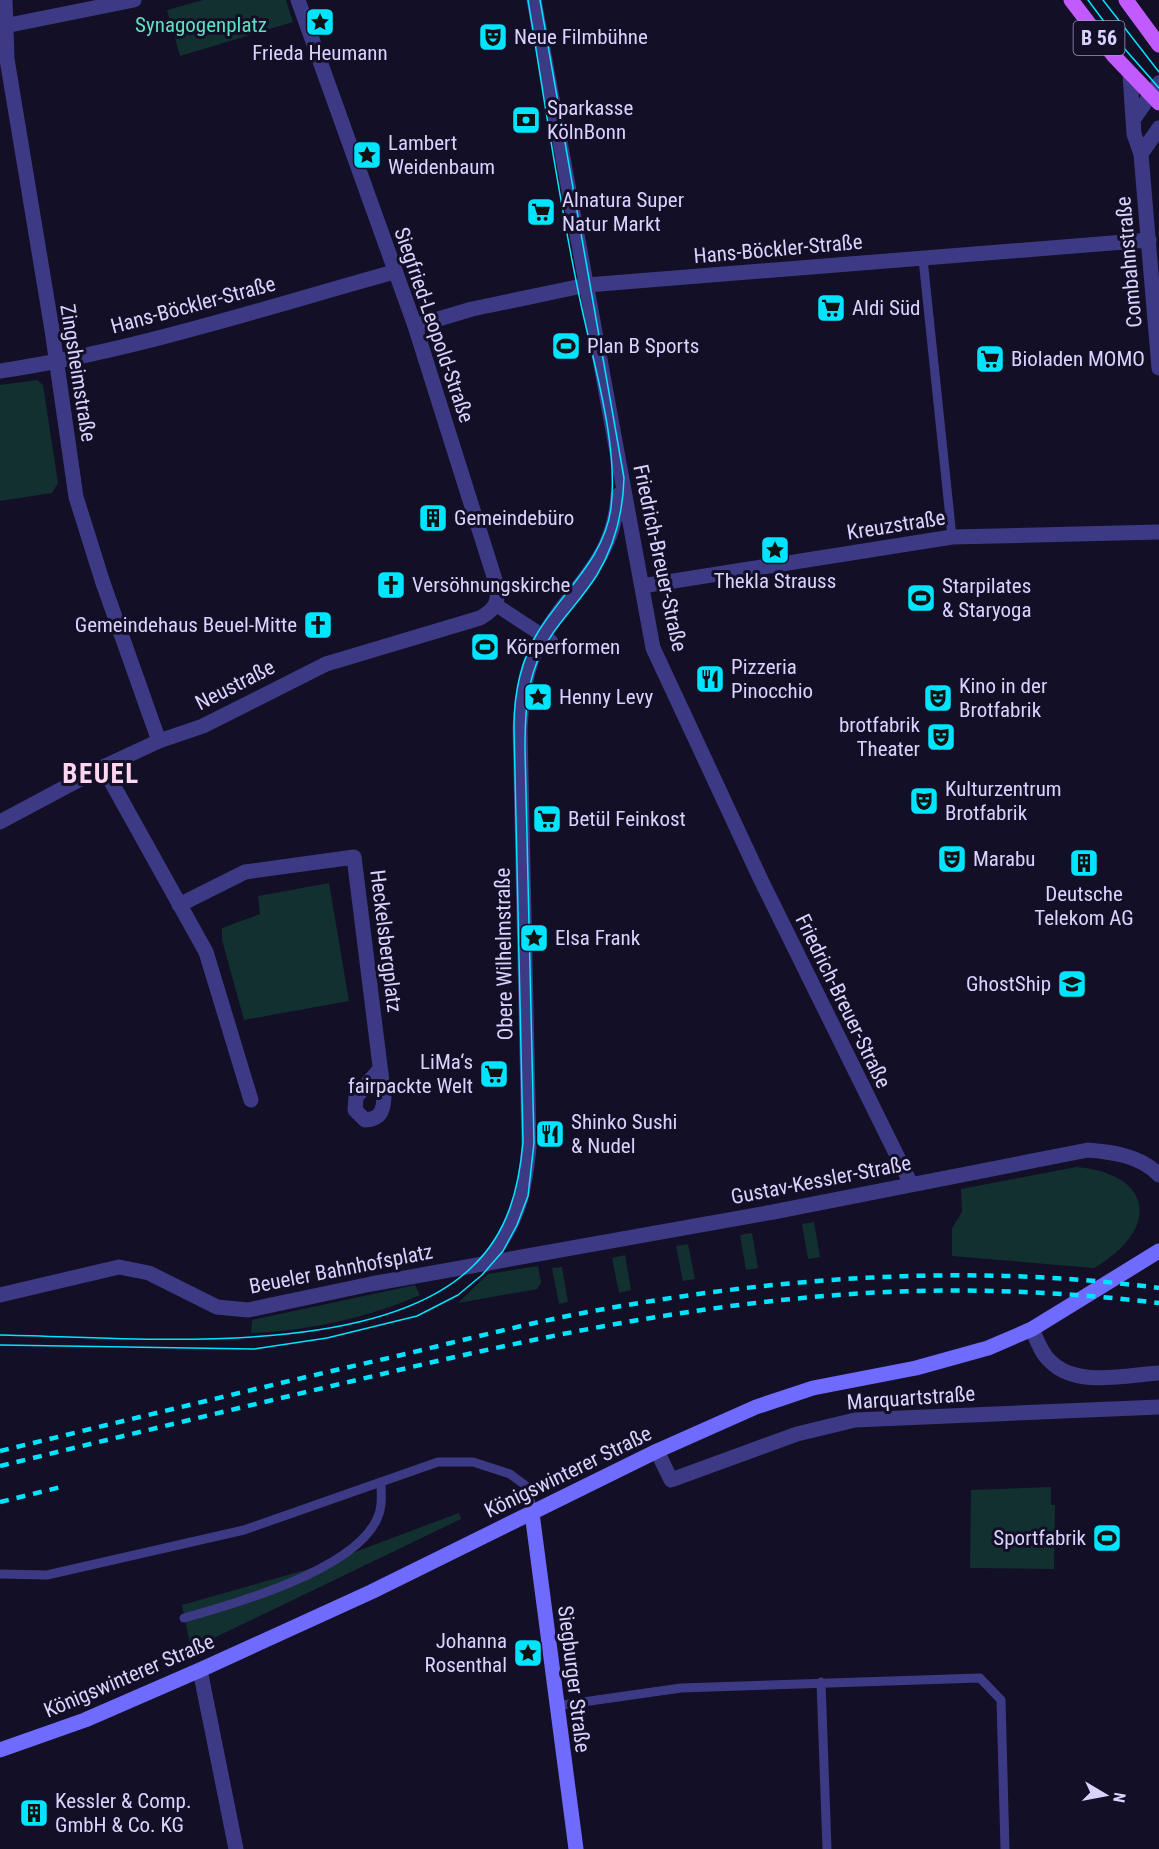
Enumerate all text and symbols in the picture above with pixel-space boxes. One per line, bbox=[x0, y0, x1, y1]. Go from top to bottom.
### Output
place icon: Frieda Heumann bbox=[304, 6, 336, 38]
park label: Synagogenplatz bbox=[135, 13, 267, 37]
theatre icon: Neue Filmbühne bbox=[477, 21, 509, 53]
road number: B 56 bbox=[1074, 21, 1124, 55]
place label: Neue Filmbühne bbox=[514, 25, 648, 49]
place label: Frieda Heumann bbox=[252, 41, 388, 65]
place label: Sparkasse KölnBonn bbox=[547, 96, 633, 144]
bank icon: Sparkasse KölnBonn bbox=[510, 104, 542, 136]
place label: Lambert Weidenbaum bbox=[388, 131, 495, 179]
place icon: Lambert Weidenbaum bbox=[351, 139, 383, 171]
place label: Alnatura Super Natur Markt bbox=[562, 188, 684, 236]
street label: Combahnstraße bbox=[1111, 195, 1147, 329]
supermarket icon: Alnatura Super Natur Markt bbox=[525, 196, 557, 228]
street label: Siegfried-Leopold-Straße bbox=[389, 224, 479, 426]
street label: Hans-Böckler-Straße bbox=[693, 230, 864, 268]
street label: Hans-Böckler-Straße bbox=[108, 271, 278, 339]
supermarket icon: Aldi Süd bbox=[815, 292, 847, 324]
place label: Aldi Süd bbox=[852, 296, 920, 320]
street label: Zingsheimstraße bbox=[55, 302, 101, 444]
sports icon: Plan B Sports bbox=[550, 330, 582, 362]
place label: Plan B Sports bbox=[587, 334, 699, 358]
supermarket icon: Bioladen MOMO bbox=[974, 343, 1006, 375]
place label: Bioladen MOMO bbox=[1011, 347, 1145, 371]
street label: Friedrich-Breuer-Straße bbox=[628, 462, 692, 654]
building icon: Gemeindebüro bbox=[417, 502, 449, 534]
street label: Kreuzstraße bbox=[845, 505, 947, 545]
place label: Gemeindebüro bbox=[454, 506, 574, 530]
place icon: Thekla Strauss bbox=[759, 534, 791, 566]
church icon: Versöhnungskirche bbox=[375, 569, 407, 601]
place label: Thekla Strauss bbox=[714, 569, 836, 593]
place label: Versöhnungskirche bbox=[412, 573, 571, 597]
place label: Starpilates & Staryoga bbox=[942, 574, 1032, 622]
sports icon: Starpilates & Staryoga bbox=[905, 582, 937, 614]
church icon: Gemeindehaus Beuel-Mitte bbox=[302, 609, 334, 641]
place label: Gemeindehaus Beuel-Mitte bbox=[75, 613, 297, 637]
sports icon: Körperformen bbox=[469, 631, 501, 663]
place label: Körperformen bbox=[506, 635, 620, 659]
street label: Neustraße bbox=[191, 655, 279, 715]
place label: Pizzeria Pinocchio bbox=[731, 655, 813, 703]
restaurant icon: Pizzeria Pinocchio bbox=[694, 663, 726, 695]
place label: Kino in der Brotfabrik bbox=[959, 674, 1047, 722]
place icon: Henny Levy bbox=[522, 681, 554, 713]
theatre icon: Kino in der Brotfabrik bbox=[922, 682, 954, 714]
place label: Henny Levy bbox=[559, 685, 653, 709]
place label: brotfabrik Theater bbox=[839, 713, 921, 761]
theatre icon: brotfabrik Theater bbox=[925, 721, 957, 753]
district label: BEUEL bbox=[62, 758, 140, 790]
place label: Kulturzentrum Brotfabrik bbox=[945, 777, 1062, 825]
theatre icon: Kulturzentrum Brotfabrik bbox=[908, 785, 940, 817]
supermarket icon: Betül Feinkost bbox=[531, 803, 563, 835]
place label: Betül Feinkost bbox=[568, 807, 686, 831]
theatre icon: Marabu bbox=[936, 843, 968, 875]
place label: Marabu bbox=[973, 847, 1035, 871]
building icon: Deutsche Telekom AG bbox=[1068, 847, 1100, 879]
street label: Obere Wilhelmstraße bbox=[490, 867, 518, 1040]
street label: Heckelsbergplatz bbox=[365, 868, 407, 1014]
place label: Deutsche Telekom AG bbox=[1034, 882, 1134, 930]
street label: Friedrich-Breuer-Straße bbox=[790, 910, 896, 1092]
place icon: Elsa Frank bbox=[518, 922, 550, 954]
place label: Elsa Frank bbox=[555, 926, 641, 950]
school or university icon: GhostShip bbox=[1056, 968, 1088, 1000]
place label: GhostShip bbox=[966, 972, 1051, 996]
place label: LiMa‘s fairpackte Welt bbox=[348, 1050, 473, 1098]
supermarket icon: LiMa‘s fairpackte Welt bbox=[478, 1058, 510, 1090]
place label: Shinko Sushi & Nudel bbox=[571, 1110, 677, 1158]
restaurant icon: Shinko Sushi & Nudel bbox=[534, 1118, 566, 1150]
street label: Gustav-Kessler-Straße bbox=[729, 1151, 913, 1209]
street label: Beueler Bahnhofsplatz bbox=[247, 1239, 435, 1299]
street label: Marquartstraße bbox=[846, 1382, 976, 1414]
street label: Königswinterer Straße bbox=[481, 1421, 655, 1523]
sports icon: Sportfabrik bbox=[1091, 1522, 1123, 1554]
place label: Sportfabrik bbox=[993, 1526, 1087, 1550]
street label: Siegburger Straße bbox=[553, 1604, 595, 1754]
street label: Königswinterer Straße bbox=[40, 1629, 218, 1723]
place label: Johanna Rosenthal bbox=[424, 1629, 507, 1677]
place icon: Johanna Rosenthal bbox=[512, 1637, 544, 1669]
north arrow bbox=[1075, 1765, 1135, 1825]
place label: Kessler & Comp. GmbH & Co. KG bbox=[55, 1789, 191, 1837]
text: N bbox=[1109, 1791, 1129, 1804]
building icon: Kessler & Comp. GmbH & Co. KG bbox=[18, 1797, 50, 1829]

